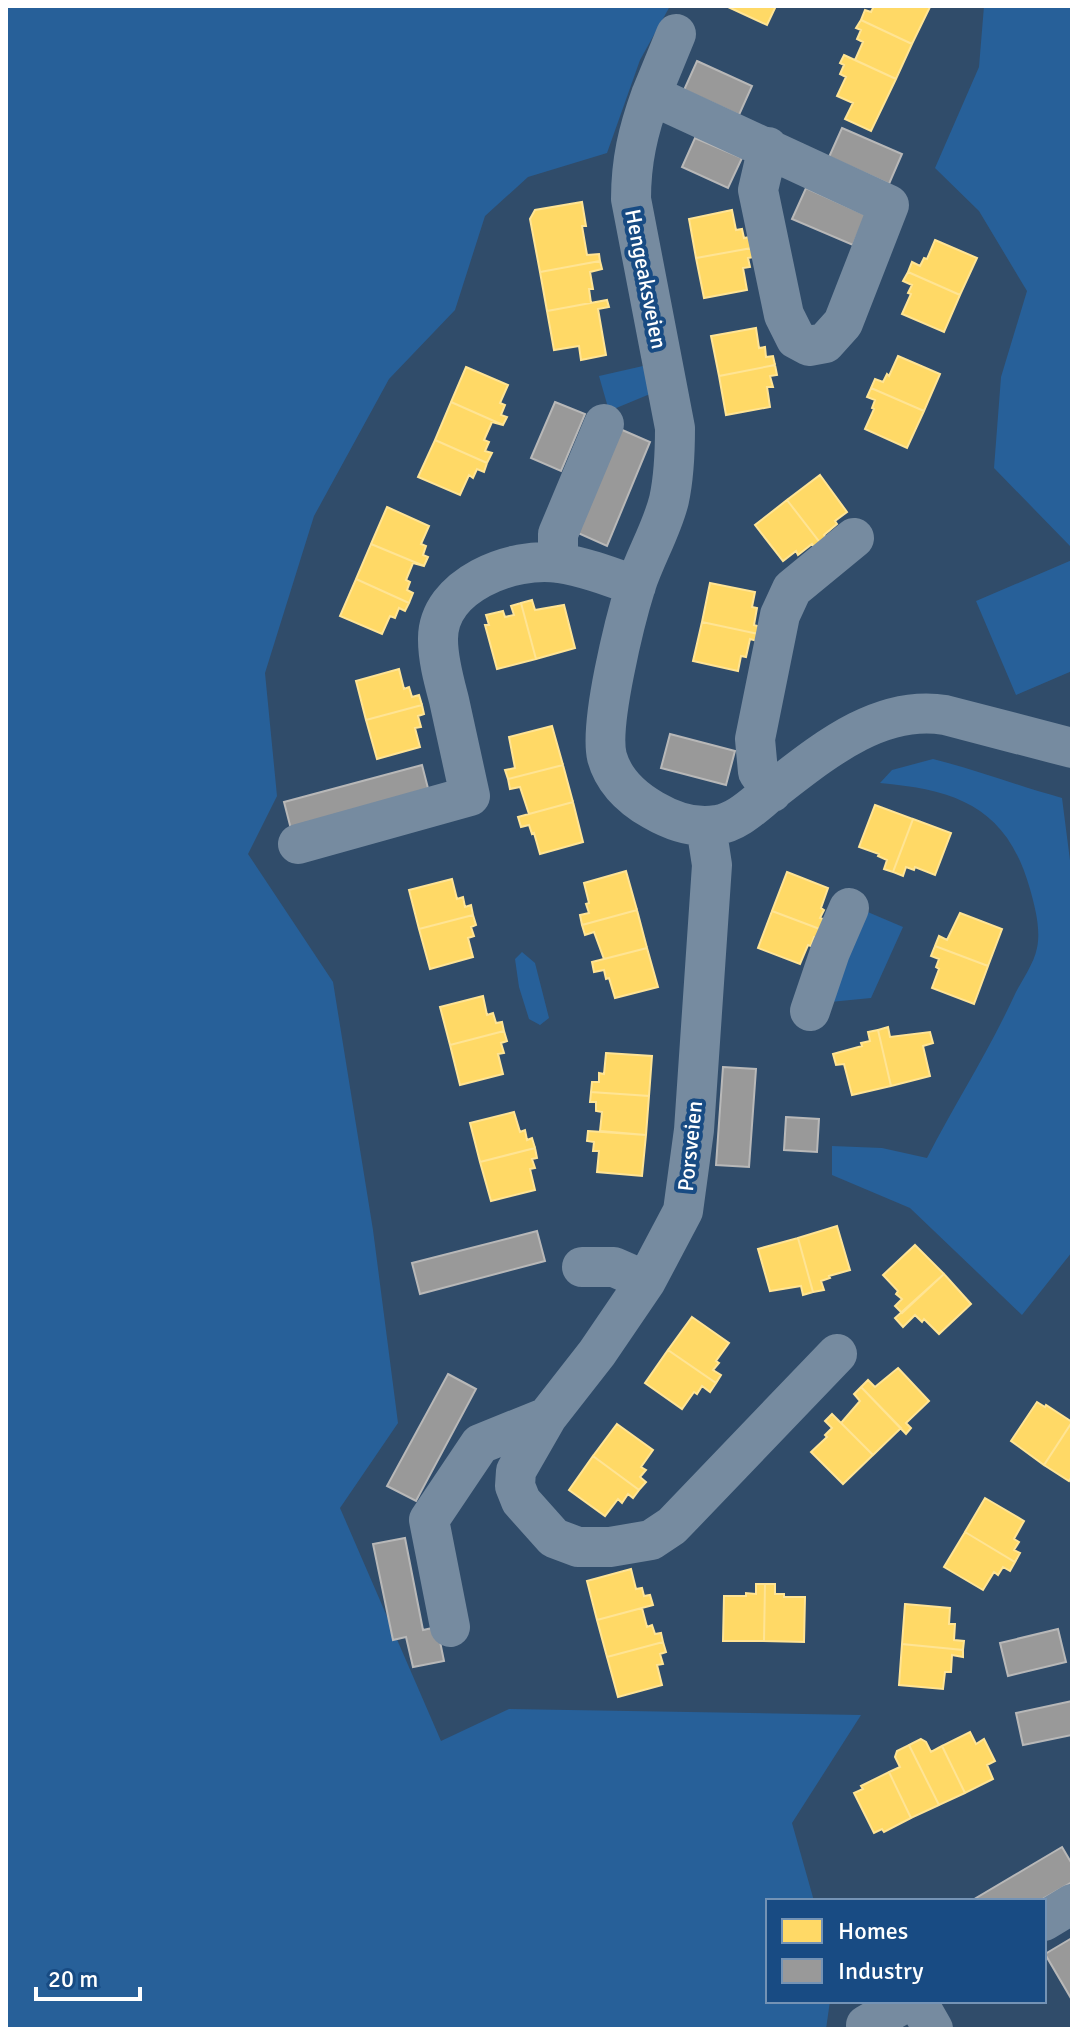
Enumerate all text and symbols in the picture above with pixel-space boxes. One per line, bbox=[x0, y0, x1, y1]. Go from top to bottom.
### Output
street label: Hengeaksveien bbox=[619, 207, 673, 351]
street label: Porsveien bbox=[672, 1099, 708, 1193]
legend bbox=[766, 1899, 1046, 2003]
text: Homes bbox=[838, 1916, 908, 1946]
scale bar bbox=[36, 1951, 140, 2001]
text: Industry bbox=[838, 1956, 924, 1986]
text: 20 m bbox=[48, 1964, 98, 1994]

